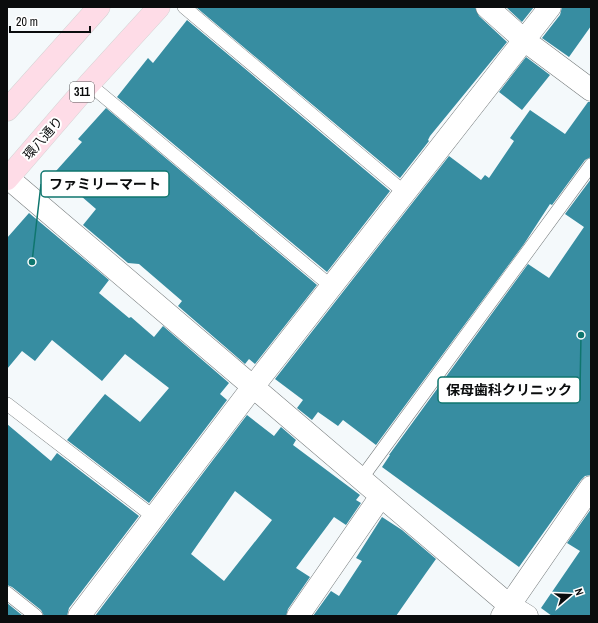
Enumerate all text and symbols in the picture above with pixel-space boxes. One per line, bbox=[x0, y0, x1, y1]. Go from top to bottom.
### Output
scale bar bbox=[10, 8, 90, 34]
text: 20 m bbox=[16, 14, 38, 30]
road number: 311 bbox=[70, 82, 94, 102]
street label: 環八通り bbox=[20, 113, 66, 163]
callout: ファミリーマート bbox=[41, 171, 169, 197]
text: ファミリーマート bbox=[49, 175, 161, 193]
callout: 保母歯科クリニック bbox=[438, 377, 580, 403]
text: 保母歯科クリニック bbox=[446, 381, 572, 399]
north arrow bbox=[550, 575, 590, 615]
text: N bbox=[572, 586, 587, 597]

